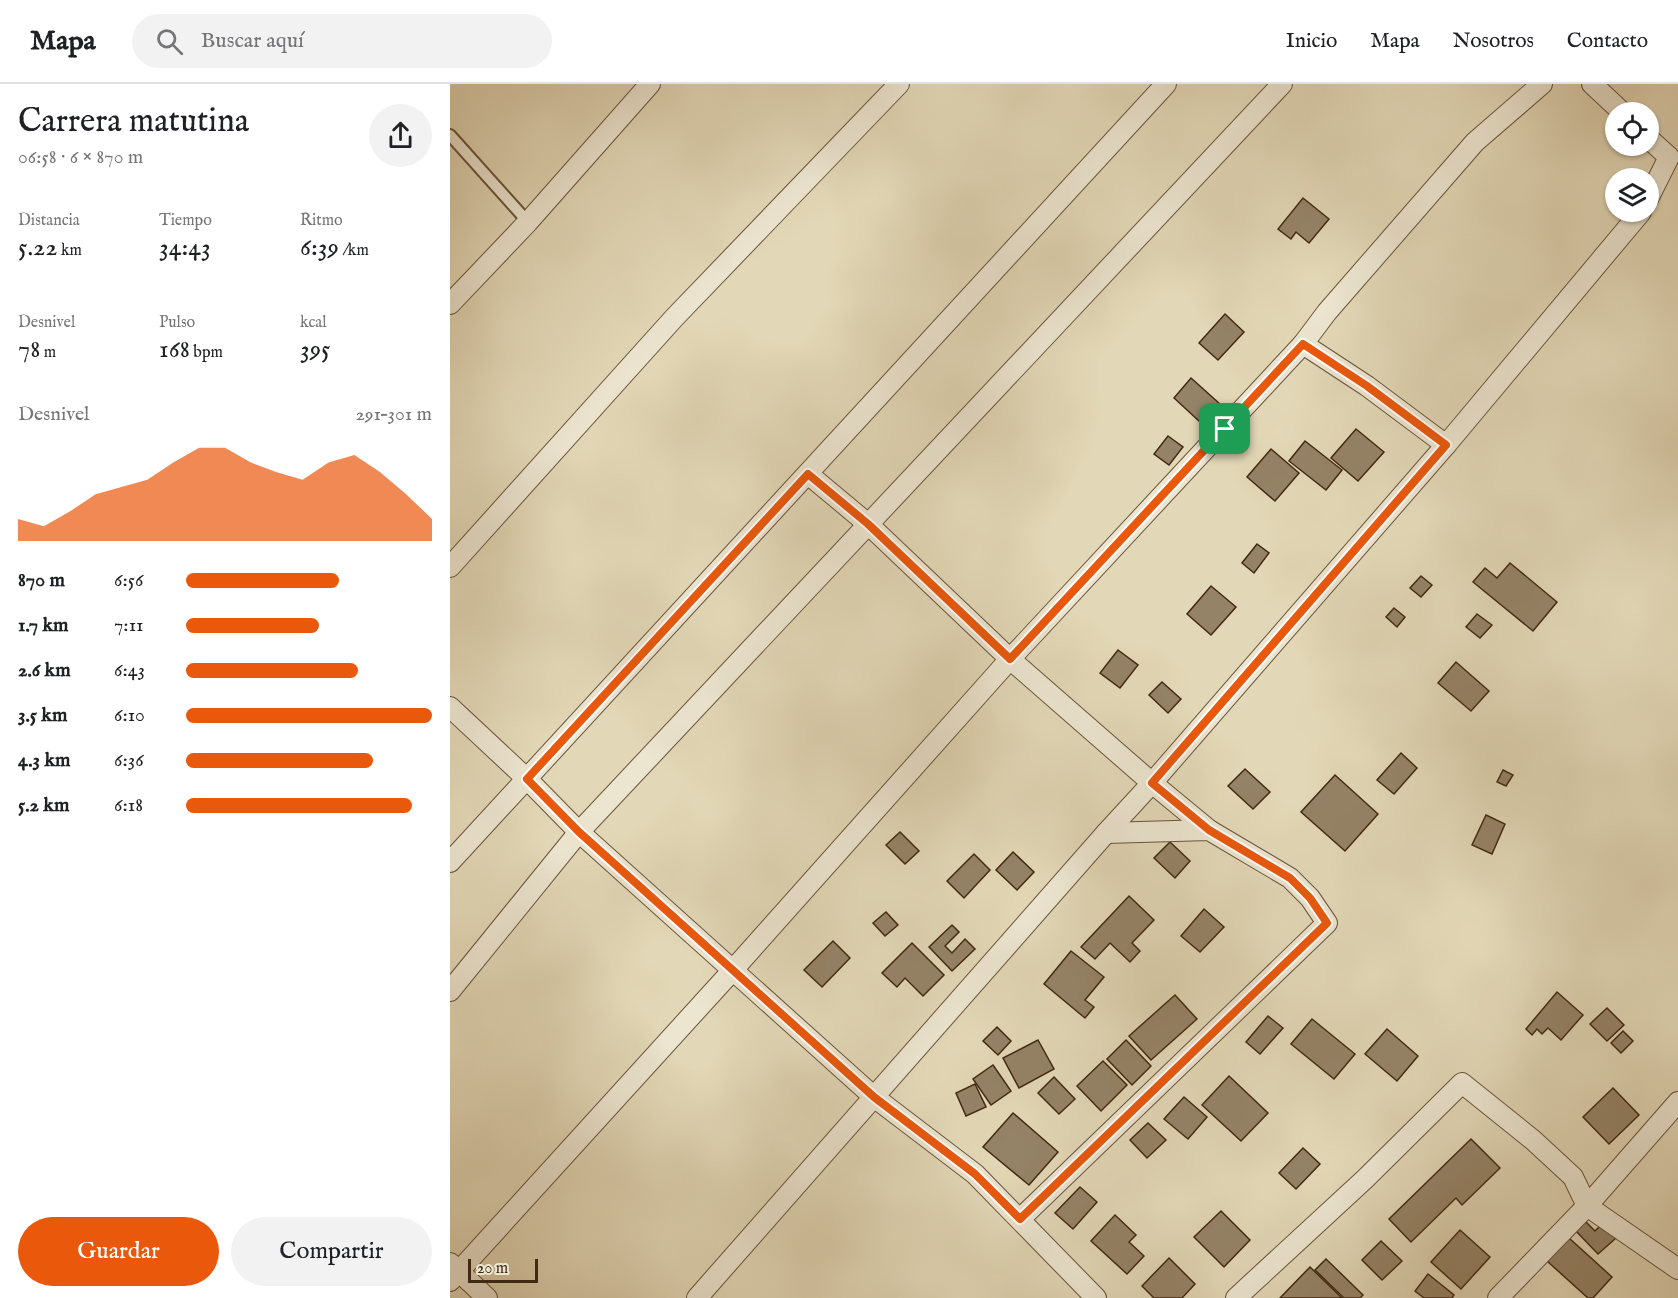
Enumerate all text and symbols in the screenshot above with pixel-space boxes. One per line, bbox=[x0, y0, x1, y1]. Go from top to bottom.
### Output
search box bbox=[132, 14, 552, 68]
text: Mapa bbox=[30, 24, 96, 59]
icon: search bbox=[153, 25, 186, 58]
text: Buscar aquí bbox=[201, 27, 304, 55]
text: Inicio bbox=[1286, 28, 1337, 55]
text: Mapa bbox=[1370, 28, 1420, 55]
text: Nosotros bbox=[1453, 28, 1534, 55]
text: Contacto bbox=[1567, 28, 1648, 55]
text: Carrera matutina bbox=[18, 101, 249, 143]
map controls bbox=[1605, 102, 1659, 222]
button: locate bbox=[1605, 102, 1659, 156]
button: share bbox=[369, 104, 432, 167]
text: 06:58 · 6 × 870 m bbox=[18, 145, 143, 170]
button: layers bbox=[1605, 168, 1659, 222]
text: Distancia bbox=[18, 211, 80, 231]
text: Tiempo bbox=[159, 211, 212, 231]
text: Ritmo bbox=[300, 211, 343, 231]
text: 5.22 bbox=[18, 231, 57, 264]
text: 34:43 bbox=[159, 231, 211, 264]
text: 6:39 bbox=[300, 231, 339, 264]
text: km bbox=[57, 241, 82, 261]
text: /km bbox=[339, 241, 369, 261]
text: Desnivel bbox=[18, 313, 75, 333]
text: Pulso bbox=[159, 313, 195, 333]
text: kcal bbox=[300, 313, 327, 333]
text: 78 bbox=[18, 333, 40, 366]
text: 168 bbox=[159, 333, 190, 366]
text: 395 bbox=[300, 333, 330, 366]
text: m bbox=[40, 343, 56, 363]
text: bpm bbox=[190, 343, 223, 363]
text: Desnivel bbox=[18, 402, 90, 427]
text: 291–301 m bbox=[355, 402, 432, 427]
pin bbox=[1199, 403, 1250, 454]
icon: arrive bbox=[1208, 412, 1241, 445]
text: 870 m bbox=[18, 568, 65, 593]
text: 6:56 bbox=[114, 568, 143, 593]
text: 1.7 km bbox=[18, 613, 69, 638]
text: 7:11 bbox=[114, 613, 144, 638]
text: 2.6 km bbox=[18, 658, 71, 683]
text: 6:43 bbox=[114, 658, 145, 683]
text: 3.5 km bbox=[18, 703, 68, 728]
text: 6:10 bbox=[114, 703, 145, 728]
text: 4.3 km bbox=[18, 748, 71, 773]
text: 6:36 bbox=[114, 748, 144, 773]
text: 5.2 km bbox=[18, 793, 69, 818]
text: 6:18 bbox=[114, 793, 143, 818]
button: Guardar bbox=[18, 1217, 219, 1286]
button: Compartir bbox=[231, 1217, 432, 1286]
scale bar bbox=[468, 1256, 538, 1284]
text: 20 m bbox=[477, 1259, 508, 1279]

